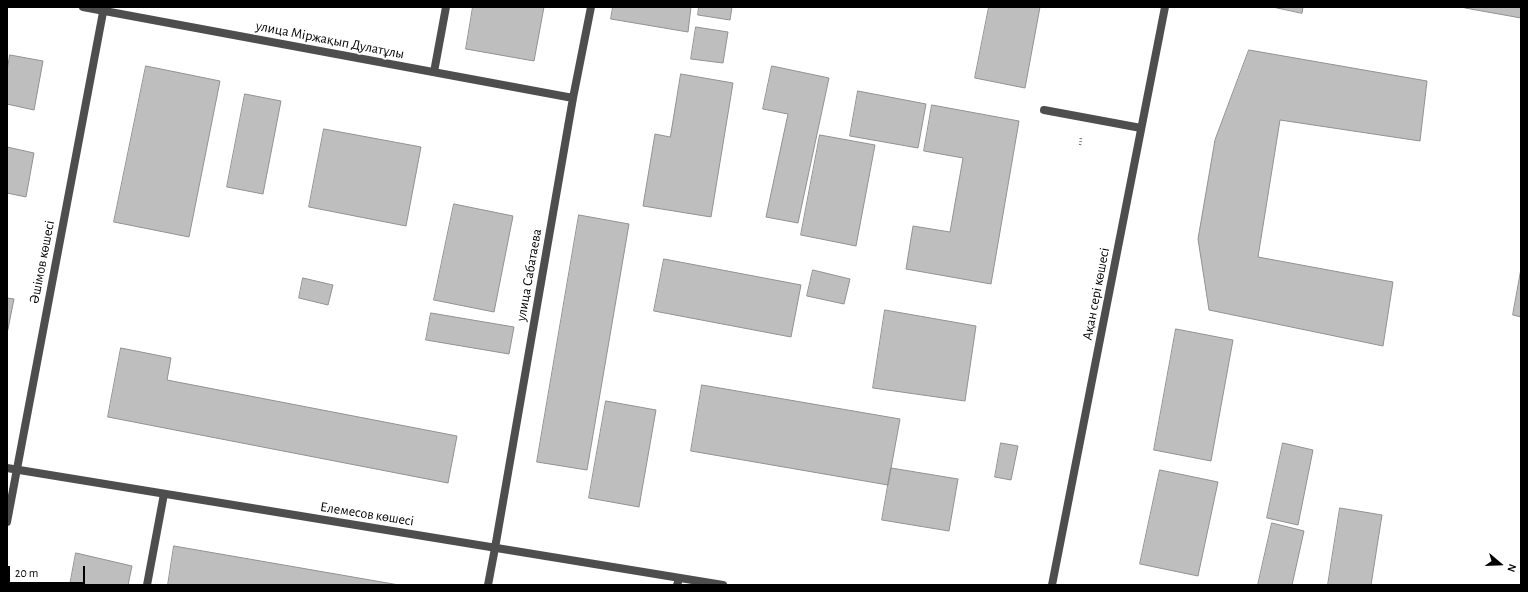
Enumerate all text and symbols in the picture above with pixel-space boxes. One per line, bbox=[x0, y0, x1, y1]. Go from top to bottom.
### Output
street label: улица Міржақып Дулатұлы bbox=[254, 17, 406, 63]
street label: Әшімов көшесі bbox=[26, 219, 58, 305]
street label: улица Сабатаева bbox=[513, 227, 545, 323]
street label: Ақан сері көшесі bbox=[1079, 246, 1113, 342]
street label: Елемесов көшесі bbox=[319, 498, 415, 530]
north arrow bbox=[1480, 544, 1520, 584]
scale bar bbox=[10, 558, 87, 584]
text: N bbox=[1505, 563, 1518, 573]
text: 20 m bbox=[15, 567, 38, 579]

